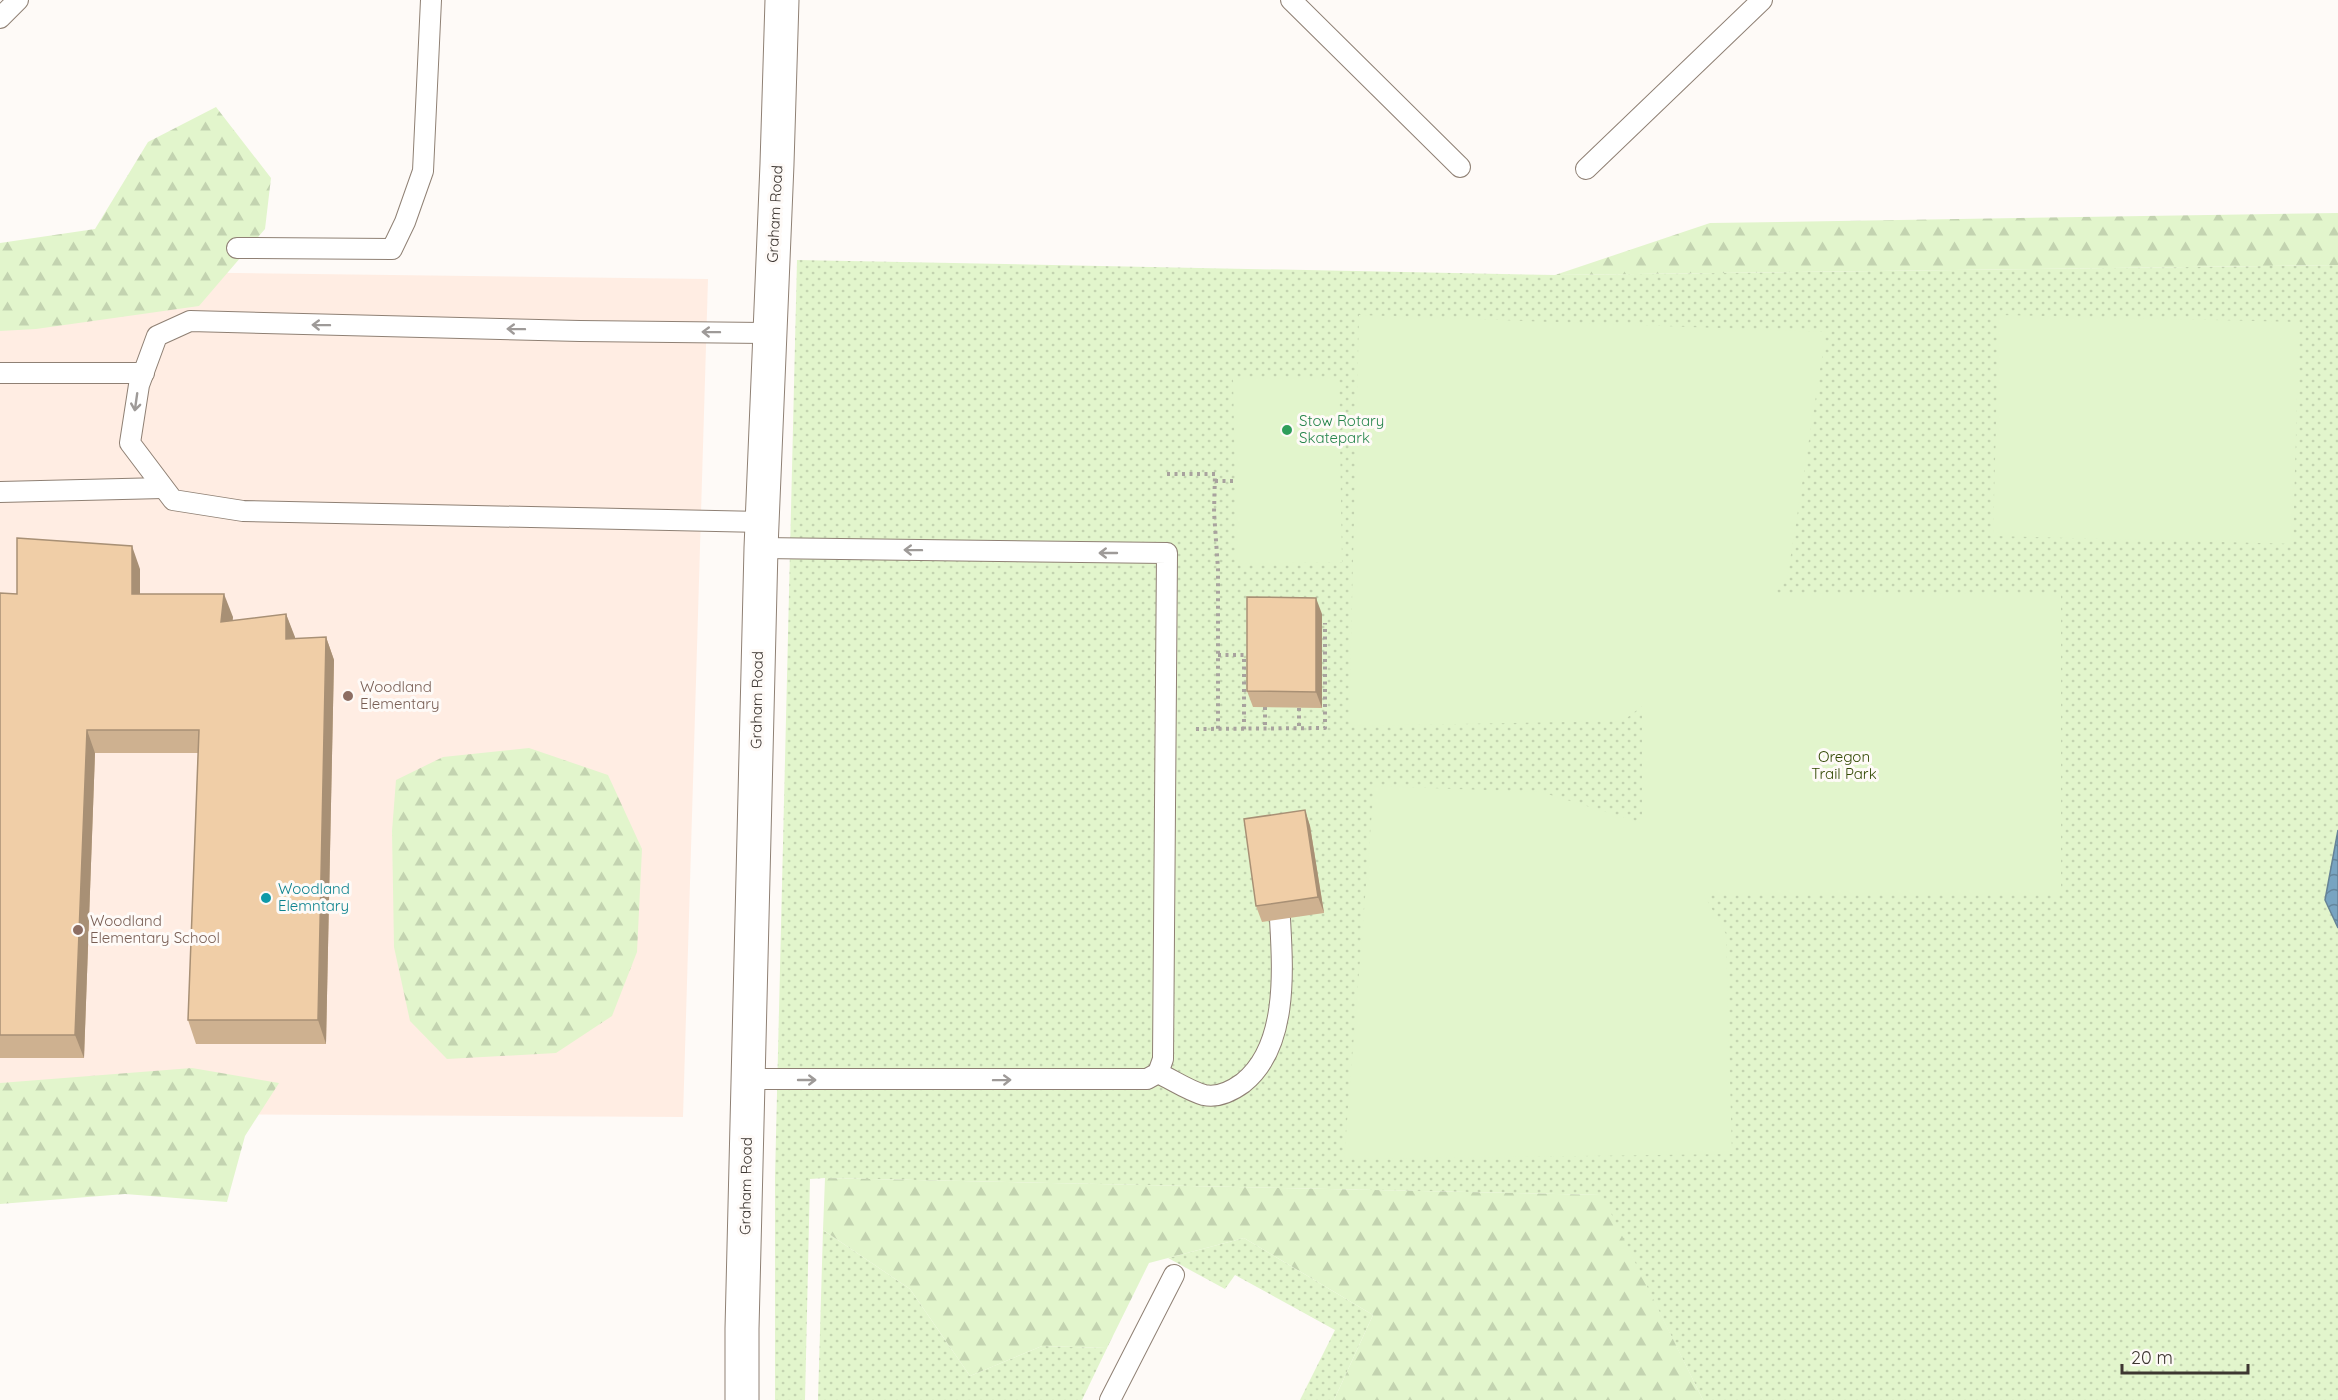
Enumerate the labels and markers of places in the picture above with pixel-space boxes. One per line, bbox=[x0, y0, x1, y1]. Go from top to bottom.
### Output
place label: Stow Rotary Skatepark bbox=[1299, 411, 1384, 447]
marker: Stow Rotary Skatepark bbox=[1280, 423, 1294, 437]
place label: Woodland Elementary bbox=[360, 677, 440, 713]
marker: Woodland Elementary bbox=[341, 689, 355, 703]
place label: Woodland Elemntary bbox=[278, 879, 350, 915]
marker: Woodland Elemntary bbox=[259, 891, 273, 905]
place label: Woodland Elementary School bbox=[90, 911, 220, 947]
marker: Woodland Elementary School bbox=[71, 923, 85, 937]

